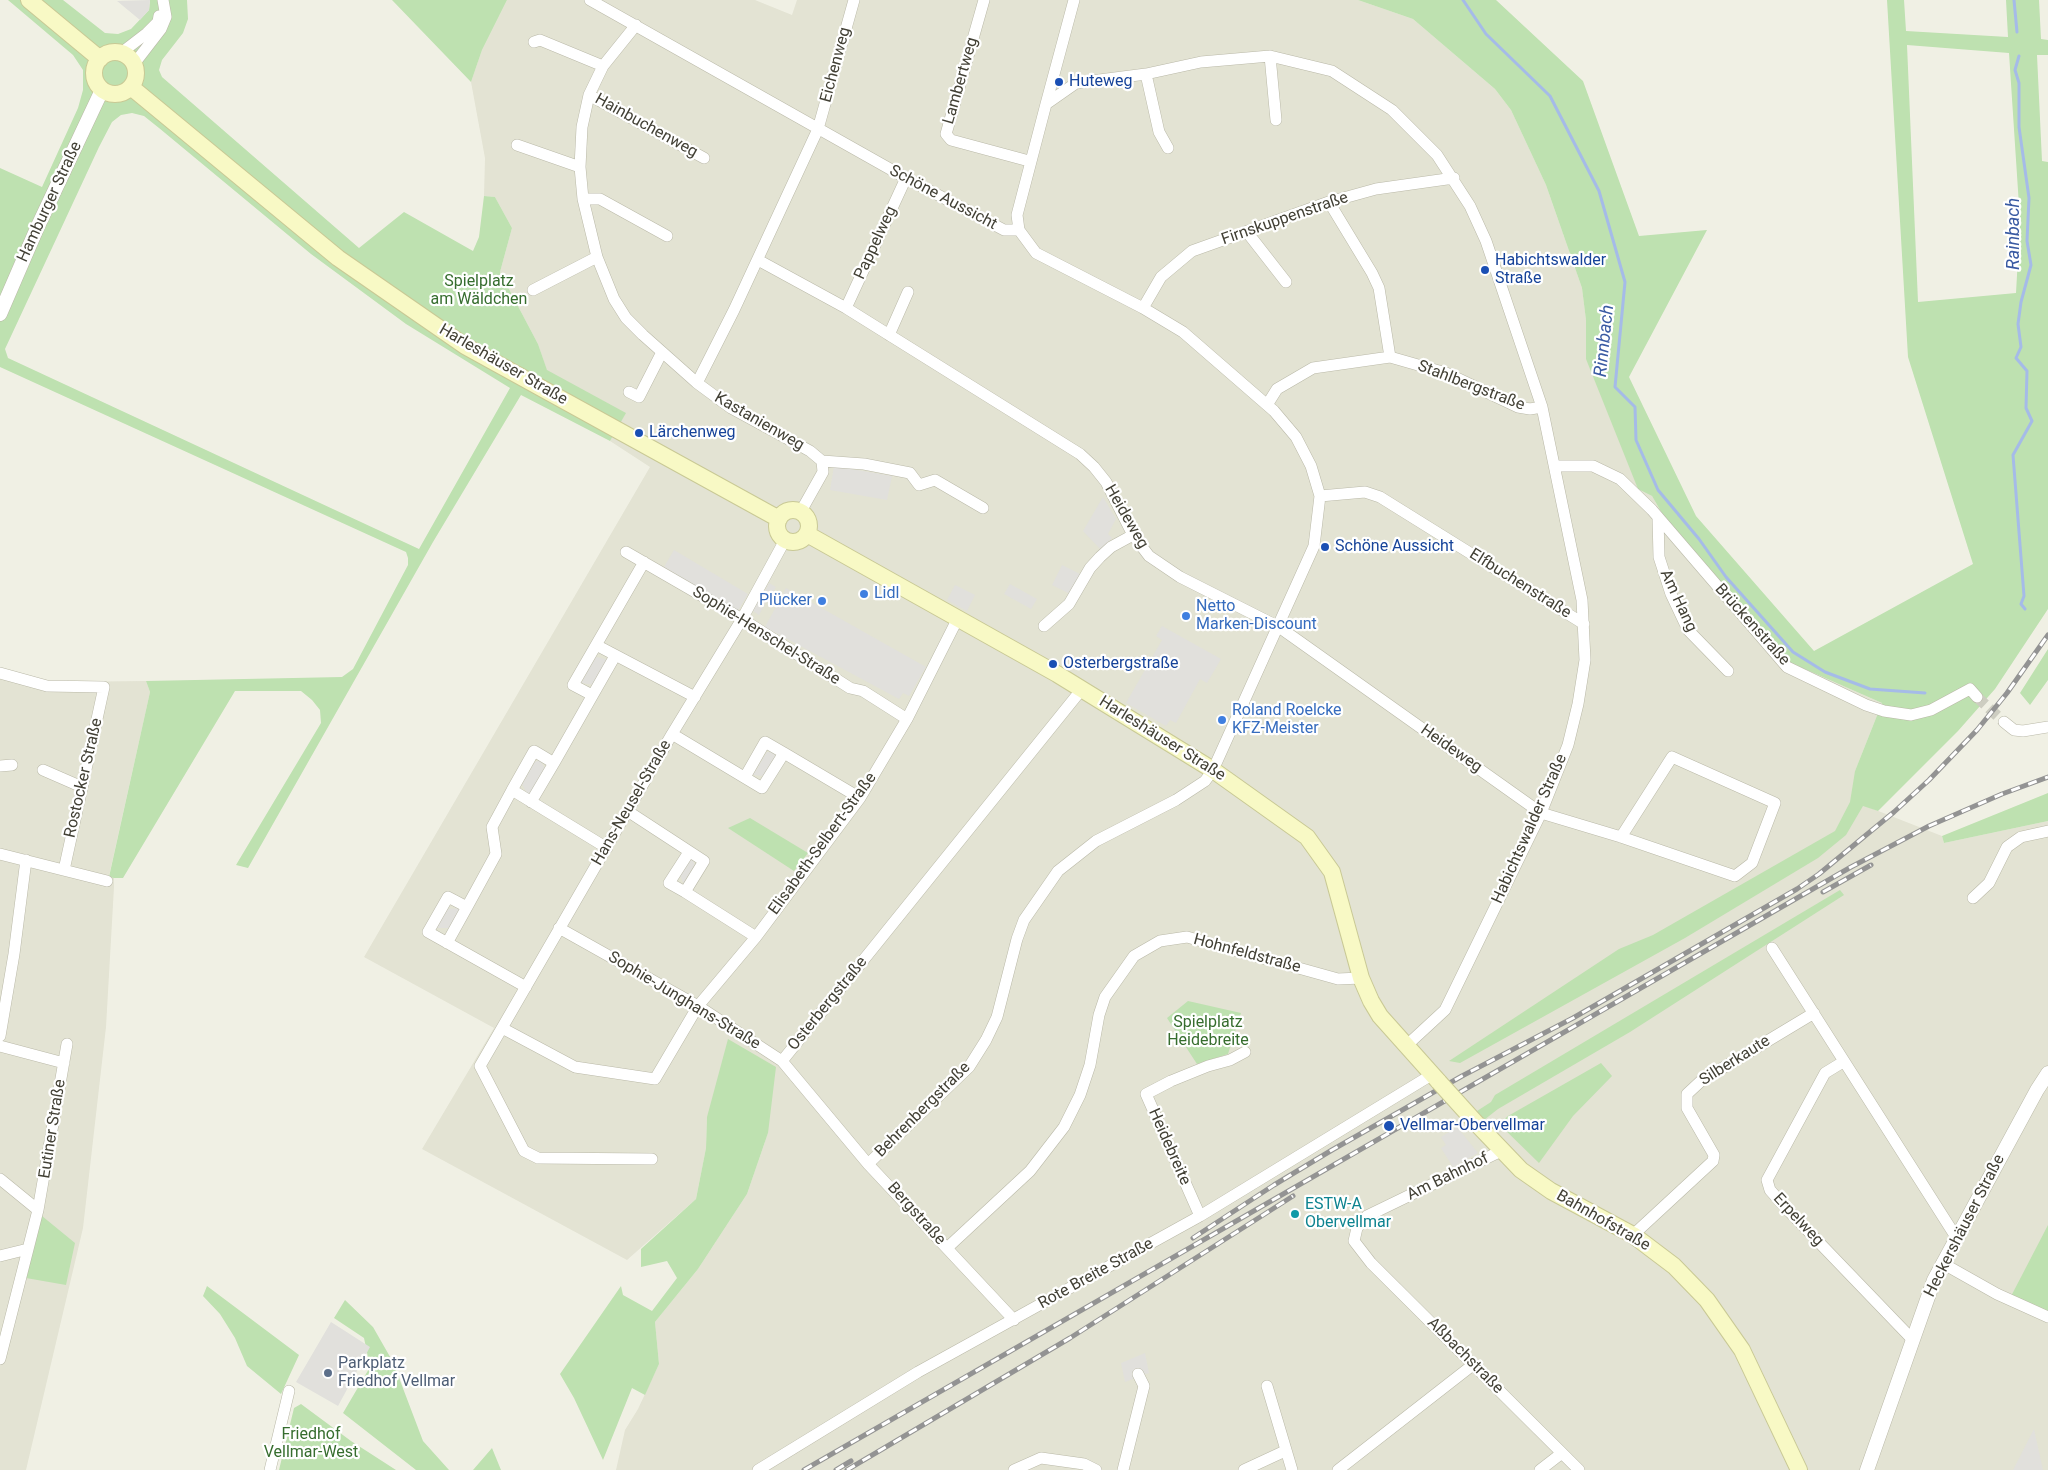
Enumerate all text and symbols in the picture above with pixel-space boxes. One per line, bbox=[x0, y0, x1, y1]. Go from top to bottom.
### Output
street label: Eichenweg bbox=[817, 25, 855, 105]
street label: Lambertweg bbox=[939, 35, 983, 127]
place label: Huteweg bbox=[1069, 72, 1132, 92]
marker: Huteweg bbox=[1053, 76, 1065, 88]
street label: Hainbuchenweg bbox=[591, 90, 701, 162]
street label: Hamburger Straße bbox=[14, 139, 86, 265]
street label: Schöne Aussicht bbox=[886, 162, 1000, 234]
street label: Firnskuppenstraße bbox=[1219, 188, 1351, 250]
water label: Rainbach bbox=[2003, 198, 2025, 270]
street label: Pappelweg bbox=[851, 203, 901, 283]
place label: Habichtswalder Straße bbox=[1495, 251, 1606, 289]
marker: Habichtswalder Straße bbox=[1479, 264, 1491, 276]
park label: Spielplatz am Wäldchen bbox=[431, 272, 527, 310]
water label: Rinnbach bbox=[1590, 304, 1620, 378]
street label: Harleshäuser Straße bbox=[435, 320, 571, 410]
street label: Stahlbergstraße bbox=[1415, 357, 1527, 415]
street label: Kastanienweg bbox=[711, 389, 807, 455]
place label: Lärchenweg bbox=[649, 423, 736, 443]
marker: Lärchenweg bbox=[633, 427, 645, 439]
street label: Heideweg bbox=[1100, 482, 1152, 552]
place label: Schöne Aussicht bbox=[1335, 537, 1454, 557]
marker: Schöne Aussicht bbox=[1319, 541, 1331, 553]
street label: Elfbuchenstraße bbox=[1466, 545, 1574, 623]
street label: Am Hang bbox=[1655, 567, 1701, 635]
street label: Brückenstraße bbox=[1710, 580, 1794, 670]
street label: Sophie-Henschel-Straße bbox=[689, 583, 843, 689]
place label: Lidl bbox=[874, 584, 899, 604]
marker: Lidl bbox=[858, 588, 870, 600]
place label: Plücker bbox=[759, 591, 812, 611]
marker: Plücker bbox=[816, 595, 828, 607]
place label: Netto Marken-Discount bbox=[1196, 597, 1317, 635]
marker: Netto Marken-Discount bbox=[1180, 610, 1192, 622]
place label: Osterbergstraße bbox=[1063, 654, 1178, 674]
marker: Osterbergstraße bbox=[1047, 658, 1059, 670]
street label: Harleshäuser Straße bbox=[1095, 692, 1229, 786]
place label: Roland Roelcke KFZ-Meister bbox=[1232, 701, 1342, 739]
marker: Roland Roelcke KFZ-Meister bbox=[1216, 714, 1228, 726]
street label: Rostocker Straße bbox=[61, 716, 107, 840]
street label: Heideweg bbox=[1417, 721, 1485, 777]
street label: Hans-Neusel-Straße bbox=[588, 737, 676, 869]
street label: Habichtswalder Straße bbox=[1488, 751, 1572, 907]
street label: Elisabeth-Selbert-Straße bbox=[765, 769, 881, 919]
street label: Hohnfeldstraße bbox=[1191, 930, 1303, 978]
street label: Sophie-Junghans-Straße bbox=[604, 948, 764, 1054]
street label: Osterbergstraße bbox=[784, 953, 872, 1055]
park label: Spielplatz Heidebreite bbox=[1167, 1013, 1249, 1051]
street label: Silberkaute bbox=[1696, 1032, 1774, 1090]
street label: Behrenbergstraße bbox=[871, 1058, 975, 1162]
street label: Eutiner Straße bbox=[36, 1078, 70, 1180]
street label: Heidebreite bbox=[1144, 1106, 1194, 1188]
place label: Vellmar-Obervellmar bbox=[1400, 1116, 1545, 1136]
marker: Vellmar-Obervellmar bbox=[1382, 1119, 1396, 1133]
street label: Am Bahnhof bbox=[1404, 1149, 1492, 1205]
street label: Heckershäuser Straße bbox=[1921, 1152, 2009, 1300]
street label: Bergstraße bbox=[883, 1179, 949, 1249]
street label: Bahnhofstraße bbox=[1553, 1186, 1653, 1256]
street label: Erpelweg bbox=[1769, 1190, 1827, 1250]
place label: ESTW-A Obervellmar bbox=[1305, 1195, 1391, 1233]
marker: ESTW-A Obervellmar bbox=[1289, 1208, 1301, 1220]
street label: Rote Breite Straße bbox=[1035, 1234, 1157, 1314]
street label: Aßbachstraße bbox=[1423, 1314, 1507, 1398]
place label: Parkplatz Friedhof Vellmar bbox=[338, 1354, 455, 1392]
marker: Parkplatz Friedhof Vellmar bbox=[322, 1367, 334, 1379]
park label: Friedhof Vellmar-West bbox=[264, 1425, 358, 1463]

